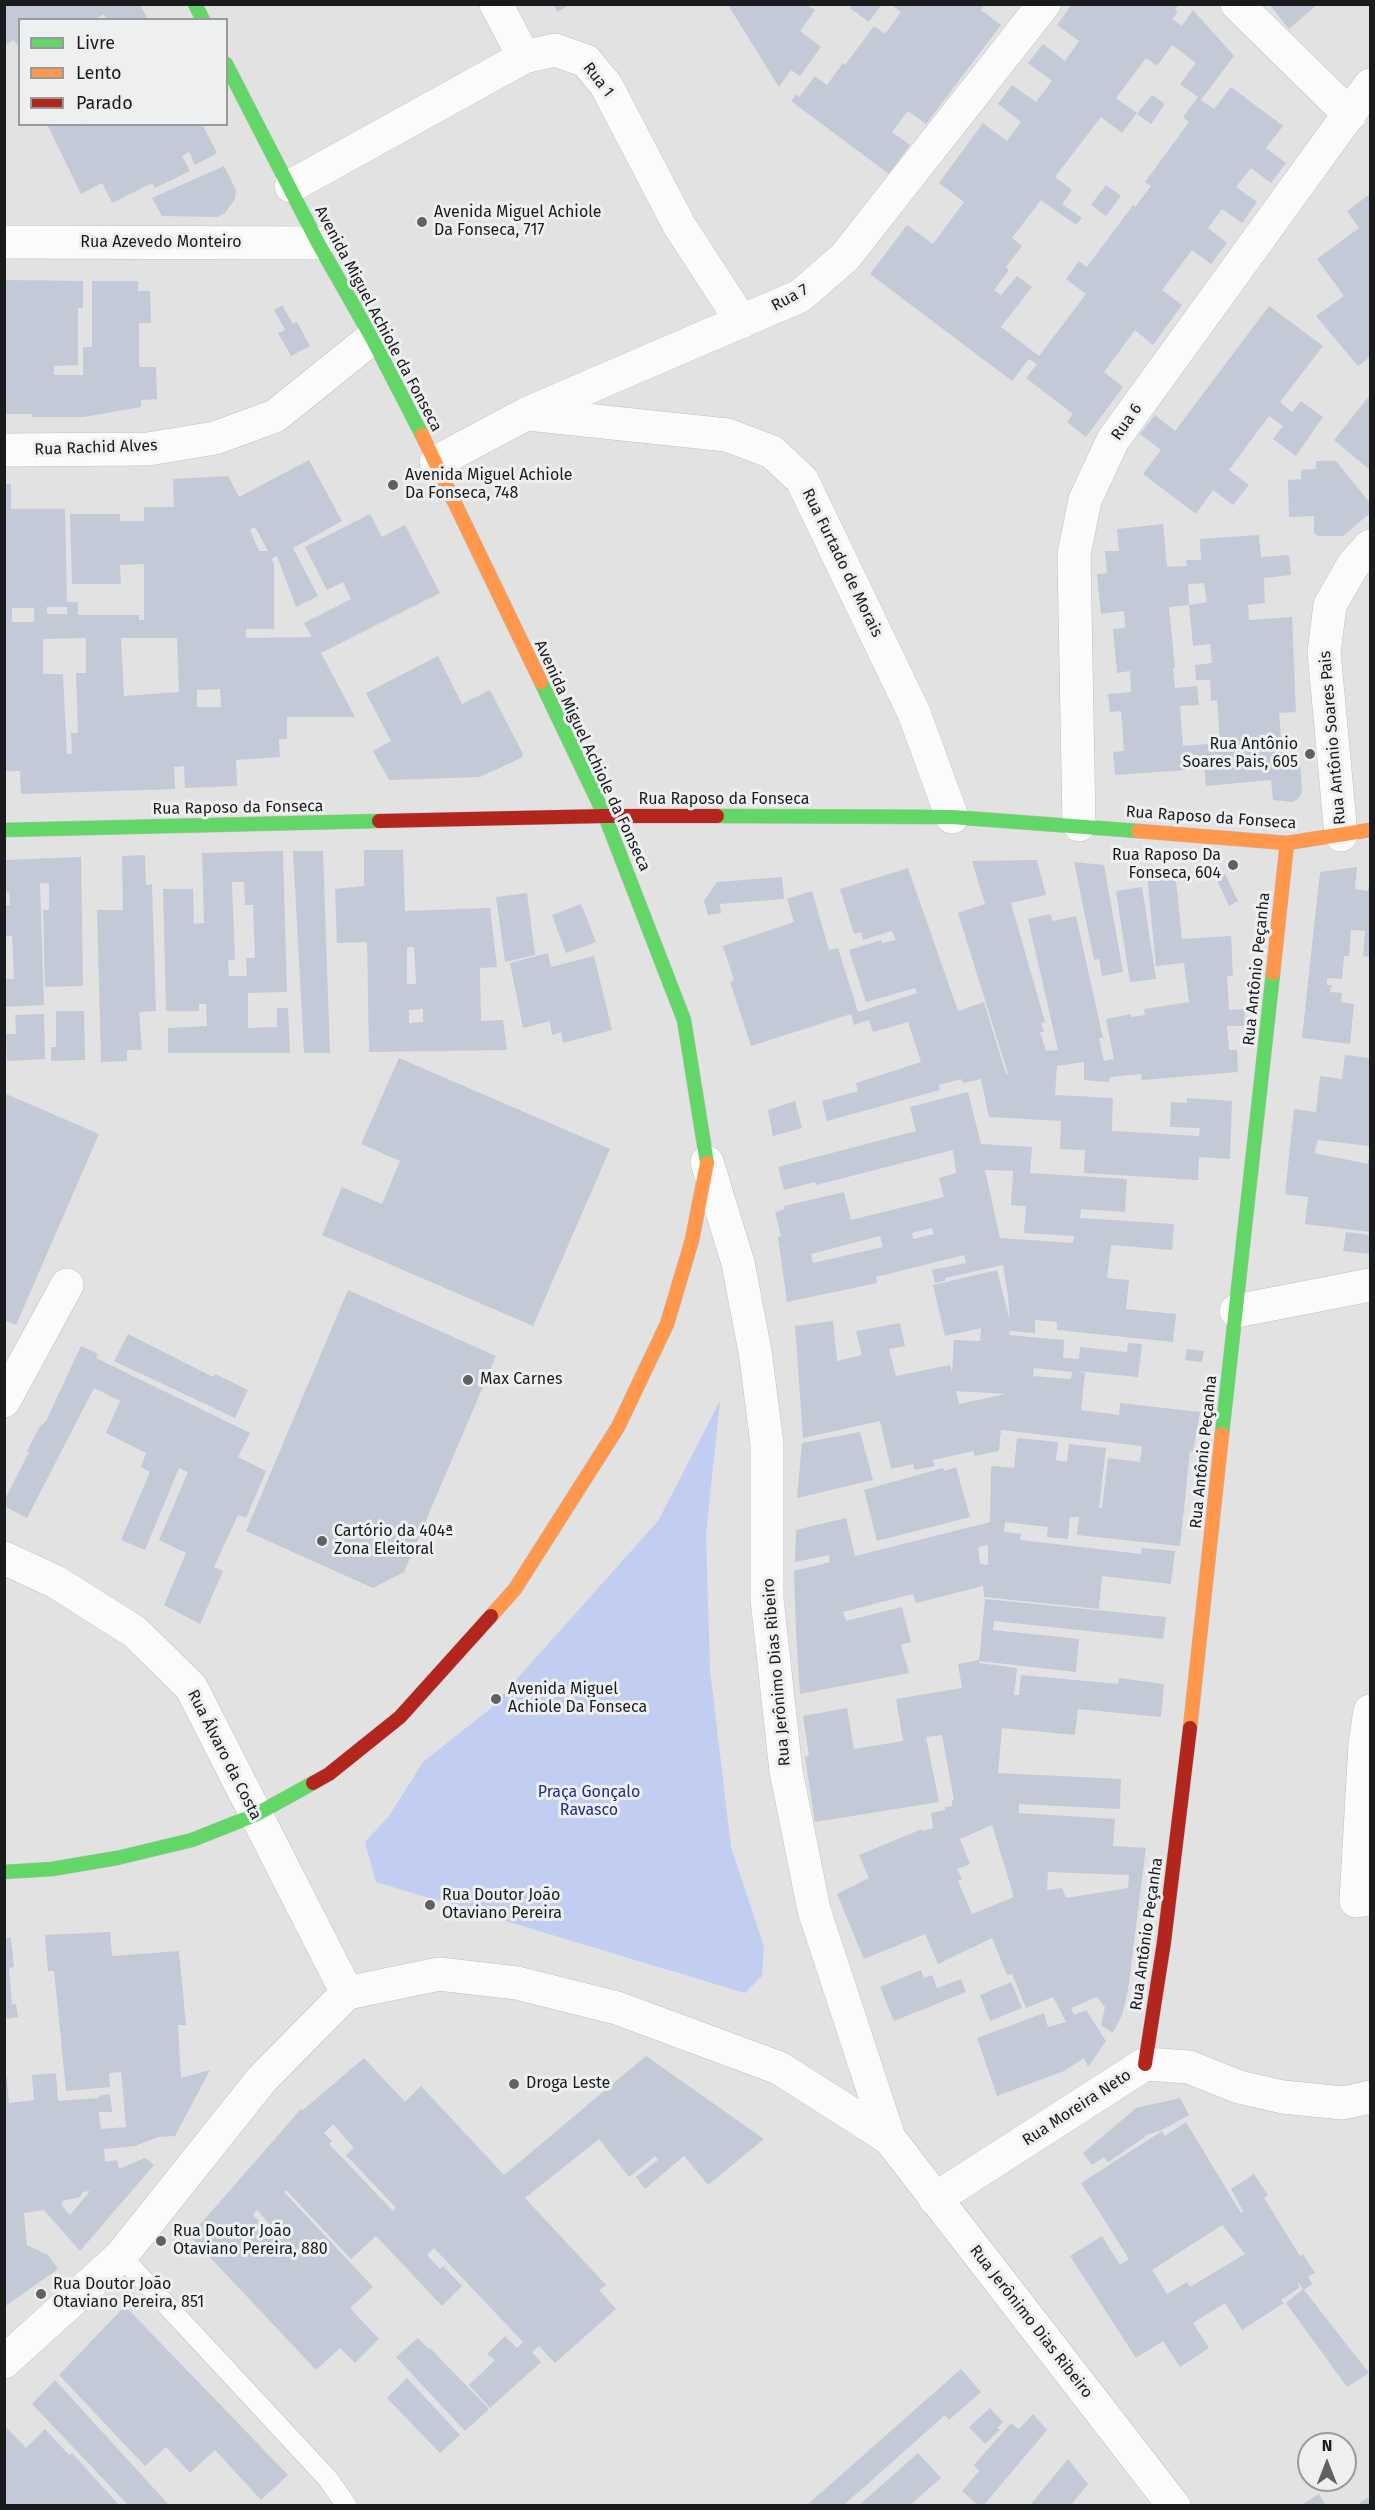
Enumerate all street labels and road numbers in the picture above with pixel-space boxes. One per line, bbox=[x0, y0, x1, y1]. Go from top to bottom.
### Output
street label: Rua 1 bbox=[578, 59, 618, 101]
street label: Avenida Miguel Achiole da Fonseca bbox=[310, 203, 446, 435]
street label: Rua Azevedo Monteiro bbox=[80, 233, 242, 253]
street label: Rua 7 bbox=[768, 280, 812, 316]
street label: Rua 6 bbox=[1108, 400, 1146, 444]
street label: Rua Rachid Alves bbox=[34, 436, 158, 460]
street label: Rua Furtado de Morais bbox=[798, 486, 886, 640]
street label: Avenida Miguel Achiole da Fonseca bbox=[530, 637, 654, 875]
street label: Rua Antônio Soares Pais bbox=[1316, 650, 1350, 826]
street label: Rua Raposo da Fonseca bbox=[639, 790, 809, 810]
street label: Rua Raposo da Fonseca bbox=[152, 797, 324, 819]
street label: Rua Raposo da Fonseca bbox=[1125, 802, 1297, 834]
street label: Rua Antônio Peçanha bbox=[1239, 891, 1275, 1047]
street label: Rua Antônio Peçanha bbox=[1186, 1374, 1222, 1530]
street label: Rua Jerônimo Dias Ribeiro bbox=[759, 1577, 795, 1767]
street label: Rua Álvaro da Costa bbox=[183, 1687, 265, 1823]
street label: Rua Antônio Peçanha bbox=[1127, 1856, 1167, 2012]
street label: Rua Moreira Neto bbox=[1019, 2066, 1135, 2150]
street label: Rua Jerônimo Dias Ribeiro bbox=[965, 2242, 1097, 2402]

